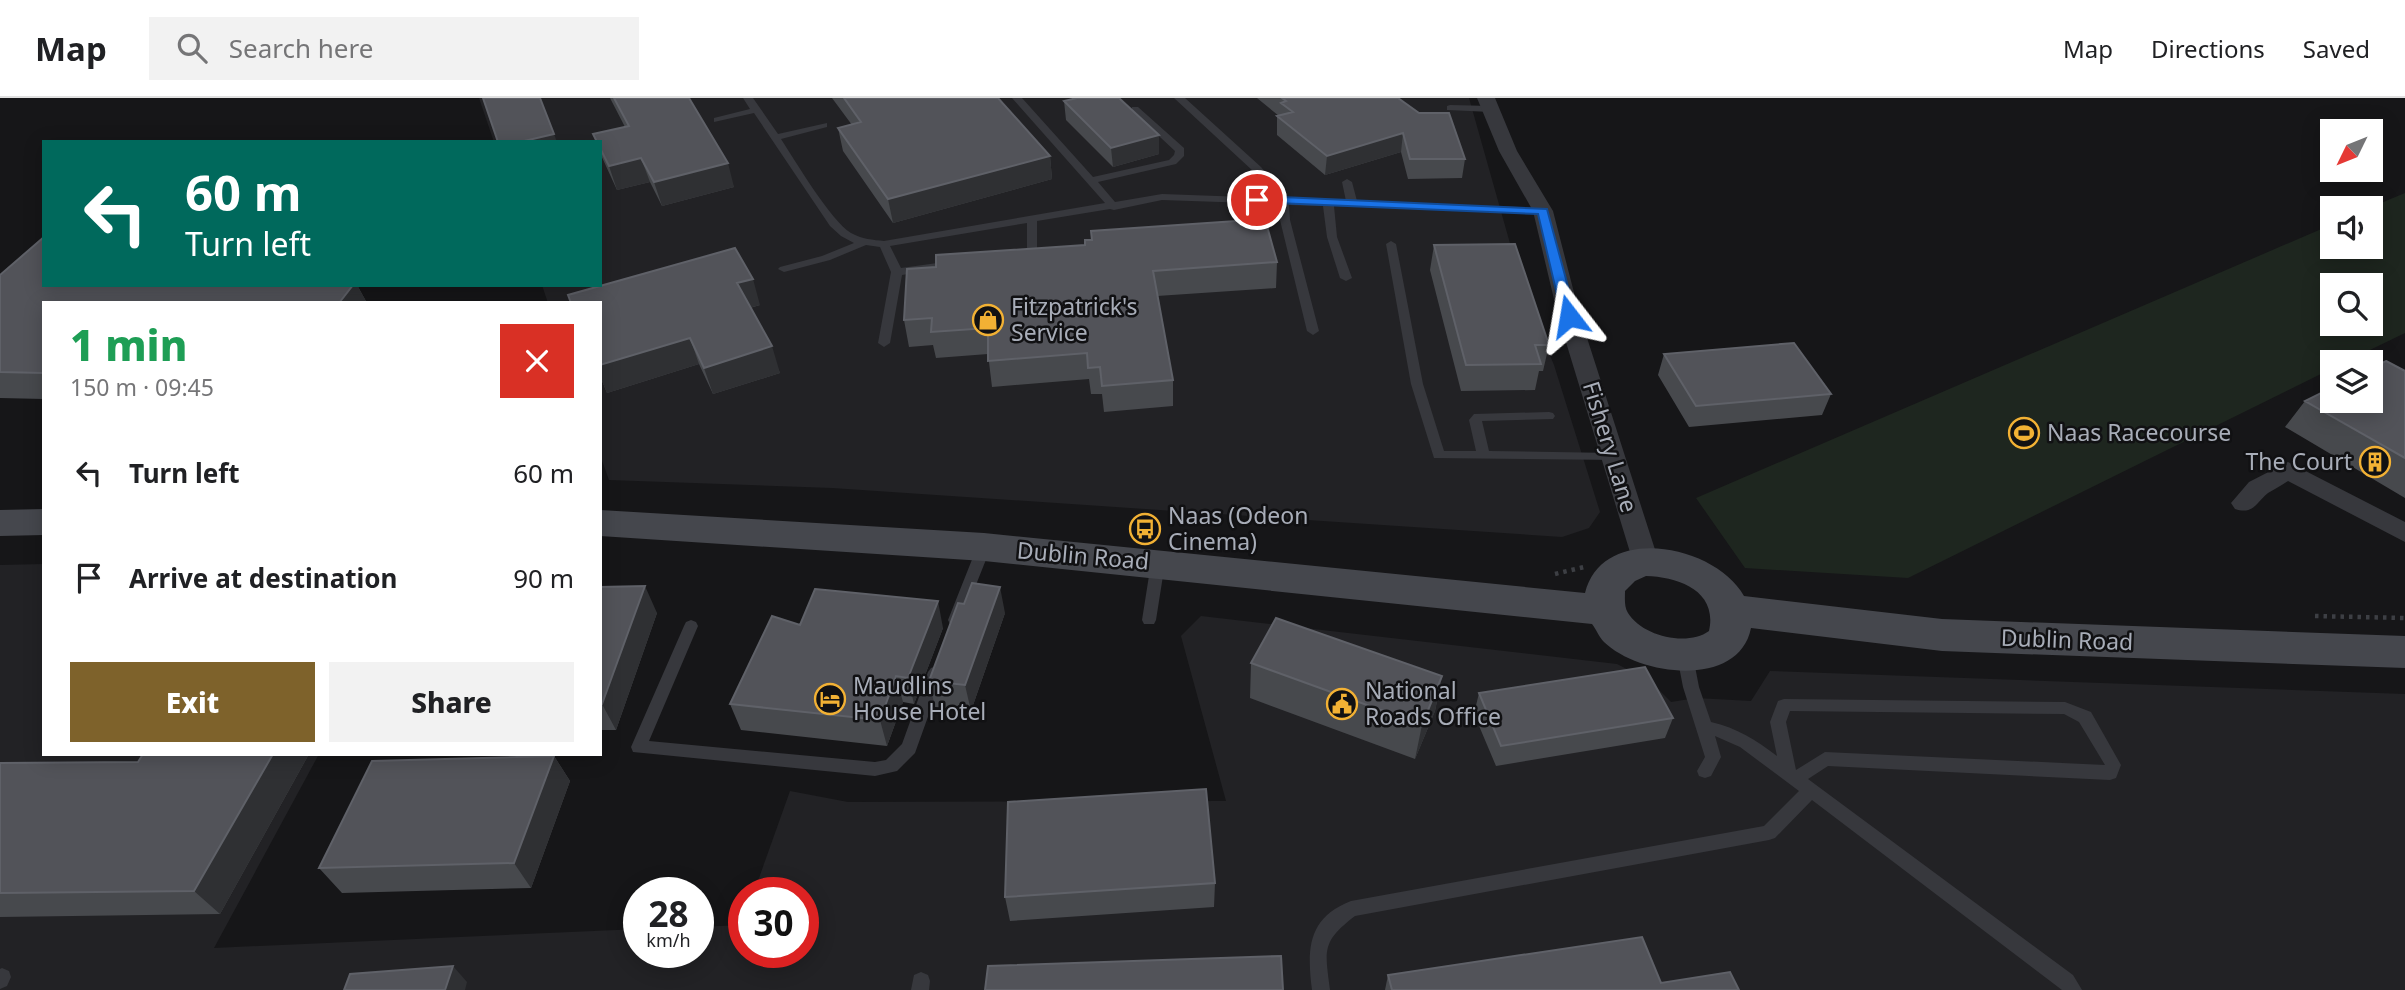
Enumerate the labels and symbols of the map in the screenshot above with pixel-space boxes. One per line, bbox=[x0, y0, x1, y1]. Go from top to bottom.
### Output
north arrow bbox=[2320, 119, 2384, 182]
pin bbox=[1227, 170, 1287, 230]
position arrow bbox=[1532, 279, 1606, 353]
place label: Fitzpatrick's Service bbox=[1011, 290, 1138, 348]
shop icon: Fitzpatrick's Service bbox=[971, 303, 1005, 337]
street label: Fishery Lane bbox=[1576, 377, 1646, 516]
sports icon: Naas Racecourse bbox=[2007, 416, 2041, 450]
place label: Naas Racecourse bbox=[2047, 416, 2231, 448]
place label: The Court bbox=[2246, 445, 2352, 477]
building icon: The Court bbox=[2358, 445, 2392, 479]
place label: Naas (Odeon Cinema) bbox=[1168, 499, 1308, 557]
bus stop icon: Naas (Odeon Cinema) bbox=[1128, 512, 1162, 546]
street label: Dublin Road bbox=[1016, 533, 1150, 577]
street label: Dublin Road bbox=[2000, 621, 2134, 657]
place label: Maudlins House Hotel bbox=[853, 669, 986, 727]
place label: National Roads Office bbox=[1365, 674, 1501, 732]
hotel icon: Maudlins House Hotel bbox=[813, 682, 847, 716]
public building icon: National Roads Office bbox=[1325, 687, 1359, 721]
speed limit sign: 30 bbox=[728, 877, 819, 968]

